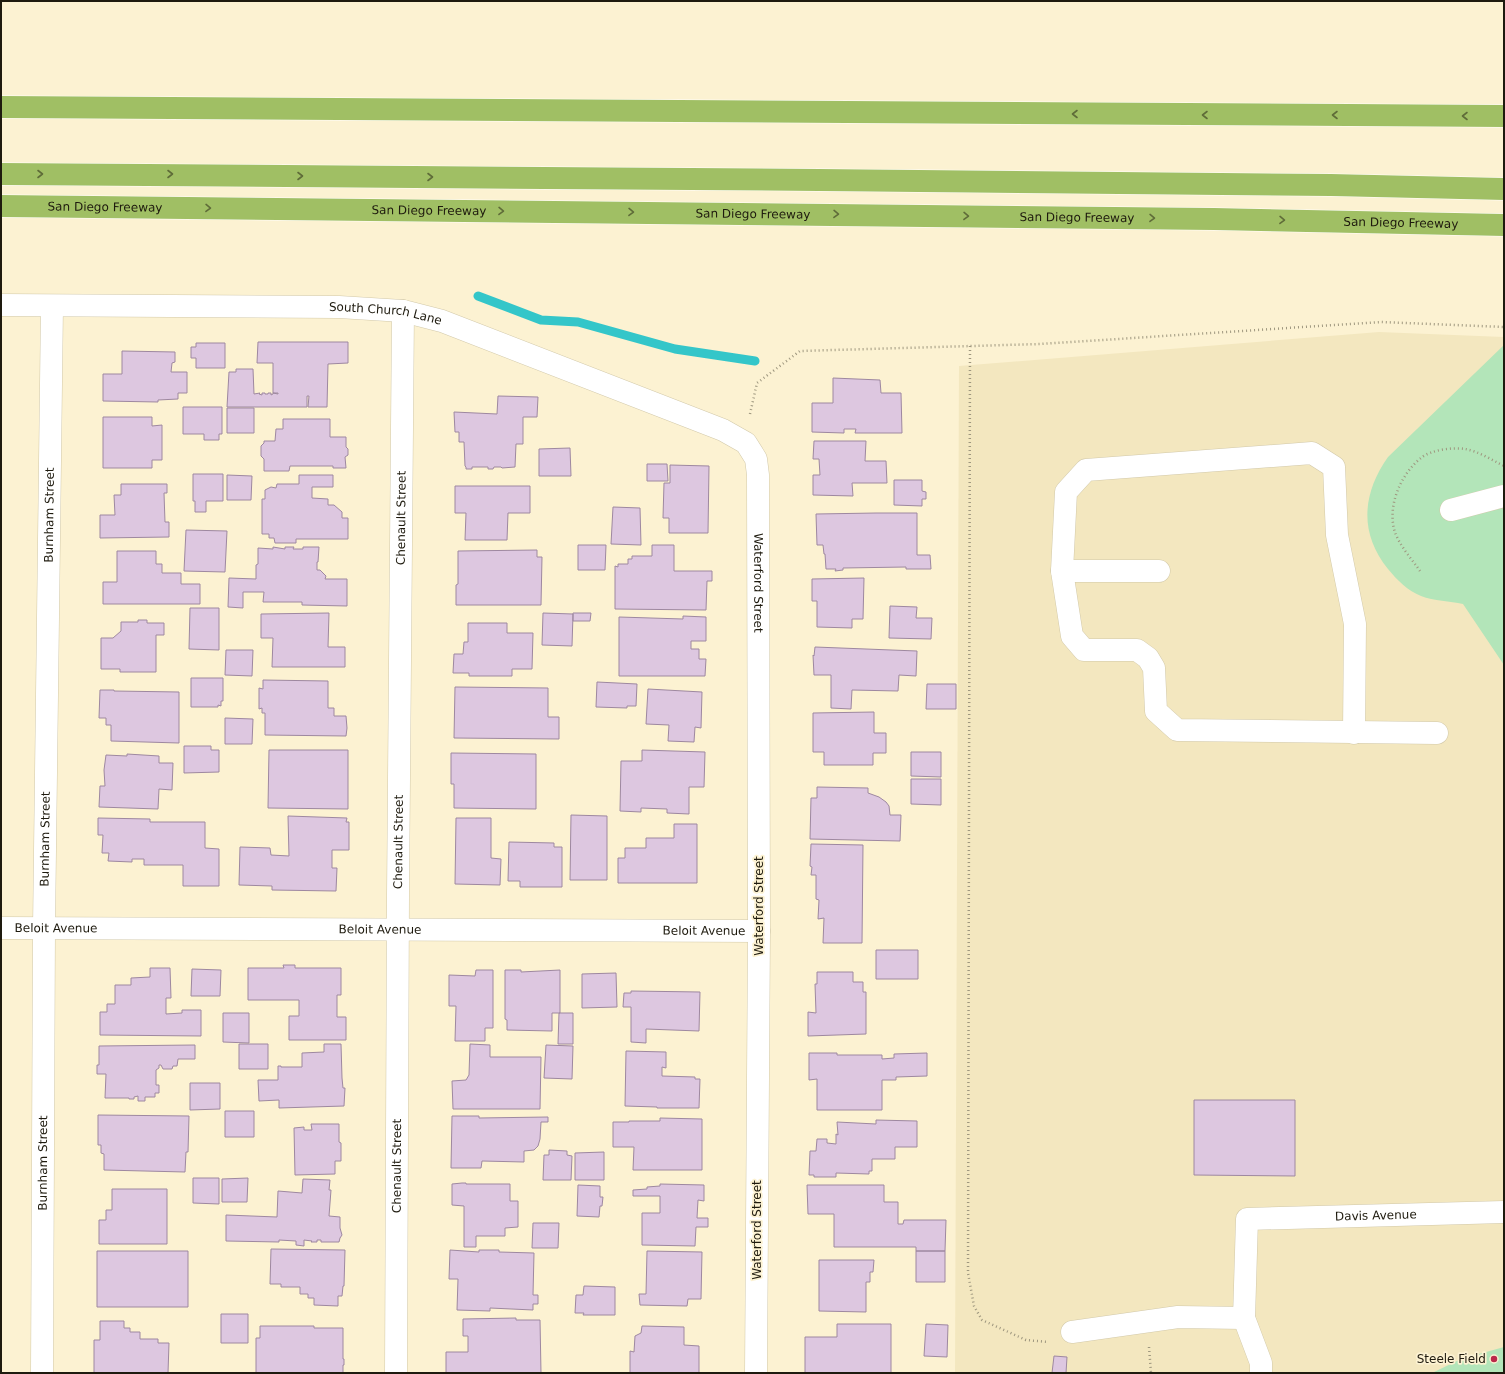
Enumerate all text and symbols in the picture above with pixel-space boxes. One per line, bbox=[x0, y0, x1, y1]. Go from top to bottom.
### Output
one-way arrow bbox=[1072, 110, 1078, 118]
one-way arrow bbox=[1202, 111, 1208, 119]
one-way arrow bbox=[1332, 111, 1338, 120]
one-way arrow bbox=[1462, 112, 1468, 120]
one-way arrow bbox=[37, 170, 43, 178]
one-way arrow bbox=[167, 170, 173, 179]
one-way arrow bbox=[297, 171, 303, 180]
one-way arrow bbox=[427, 173, 433, 181]
street label: San Diego Freeway bbox=[47, 199, 163, 215]
street label: San Diego Freeway bbox=[371, 203, 487, 218]
one-way arrow bbox=[205, 204, 211, 212]
street label: San Diego Freeway bbox=[695, 206, 811, 222]
one-way arrow bbox=[498, 207, 504, 215]
one-way arrow bbox=[628, 208, 634, 216]
one-way arrow bbox=[833, 210, 839, 219]
street label: San Diego Freeway bbox=[1019, 210, 1135, 225]
one-way arrow bbox=[963, 212, 969, 220]
one-way arrow bbox=[1149, 214, 1155, 222]
street label: San Diego Freeway bbox=[1343, 215, 1459, 231]
one-way arrow bbox=[1279, 216, 1285, 225]
street label: South Church Lane bbox=[329, 300, 443, 328]
street label: Burnham Street bbox=[42, 467, 57, 563]
street label: Chenault Street bbox=[394, 470, 409, 565]
street label: Waterford Street bbox=[751, 533, 765, 633]
street label: Burnham Street bbox=[38, 791, 53, 887]
street label: Chenault Street bbox=[391, 794, 406, 889]
street label: Waterford Street bbox=[752, 856, 766, 956]
street label: Beloit Avenue bbox=[15, 921, 97, 935]
street label: Beloit Avenue bbox=[339, 922, 421, 937]
street label: Beloit Avenue bbox=[663, 924, 745, 938]
street label: Burnham Street bbox=[36, 1115, 50, 1211]
street label: Chenault Street bbox=[390, 1119, 404, 1213]
street label: Waterford Street bbox=[750, 1180, 764, 1280]
street label: Davis Avenue bbox=[1335, 1207, 1417, 1224]
place label: Steele Field bbox=[1417, 1352, 1486, 1366]
marker: Steele Field bbox=[1489, 1354, 1499, 1364]

